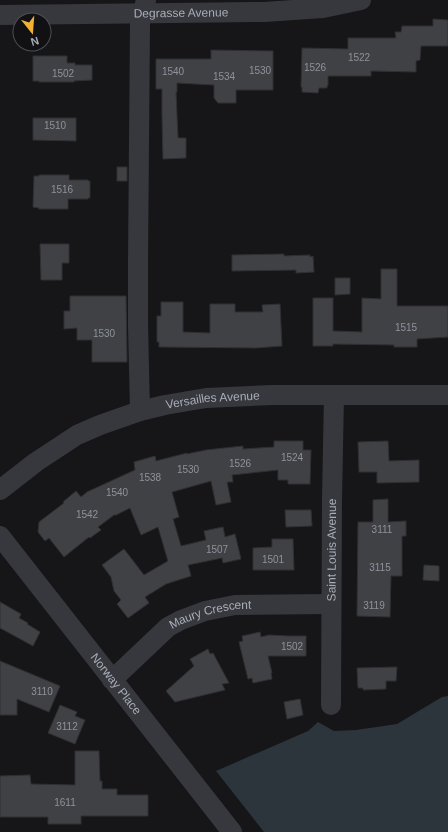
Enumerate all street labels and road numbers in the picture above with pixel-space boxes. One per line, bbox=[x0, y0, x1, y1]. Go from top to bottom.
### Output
street label: Degrasse Avenue bbox=[134, 5, 229, 20]
street label: Versailles Avenue bbox=[165, 389, 260, 412]
street label: Saint Louis Avenue bbox=[325, 498, 339, 601]
street label: Maury Crescent bbox=[167, 598, 252, 632]
street label: Norway Place bbox=[88, 650, 145, 718]

